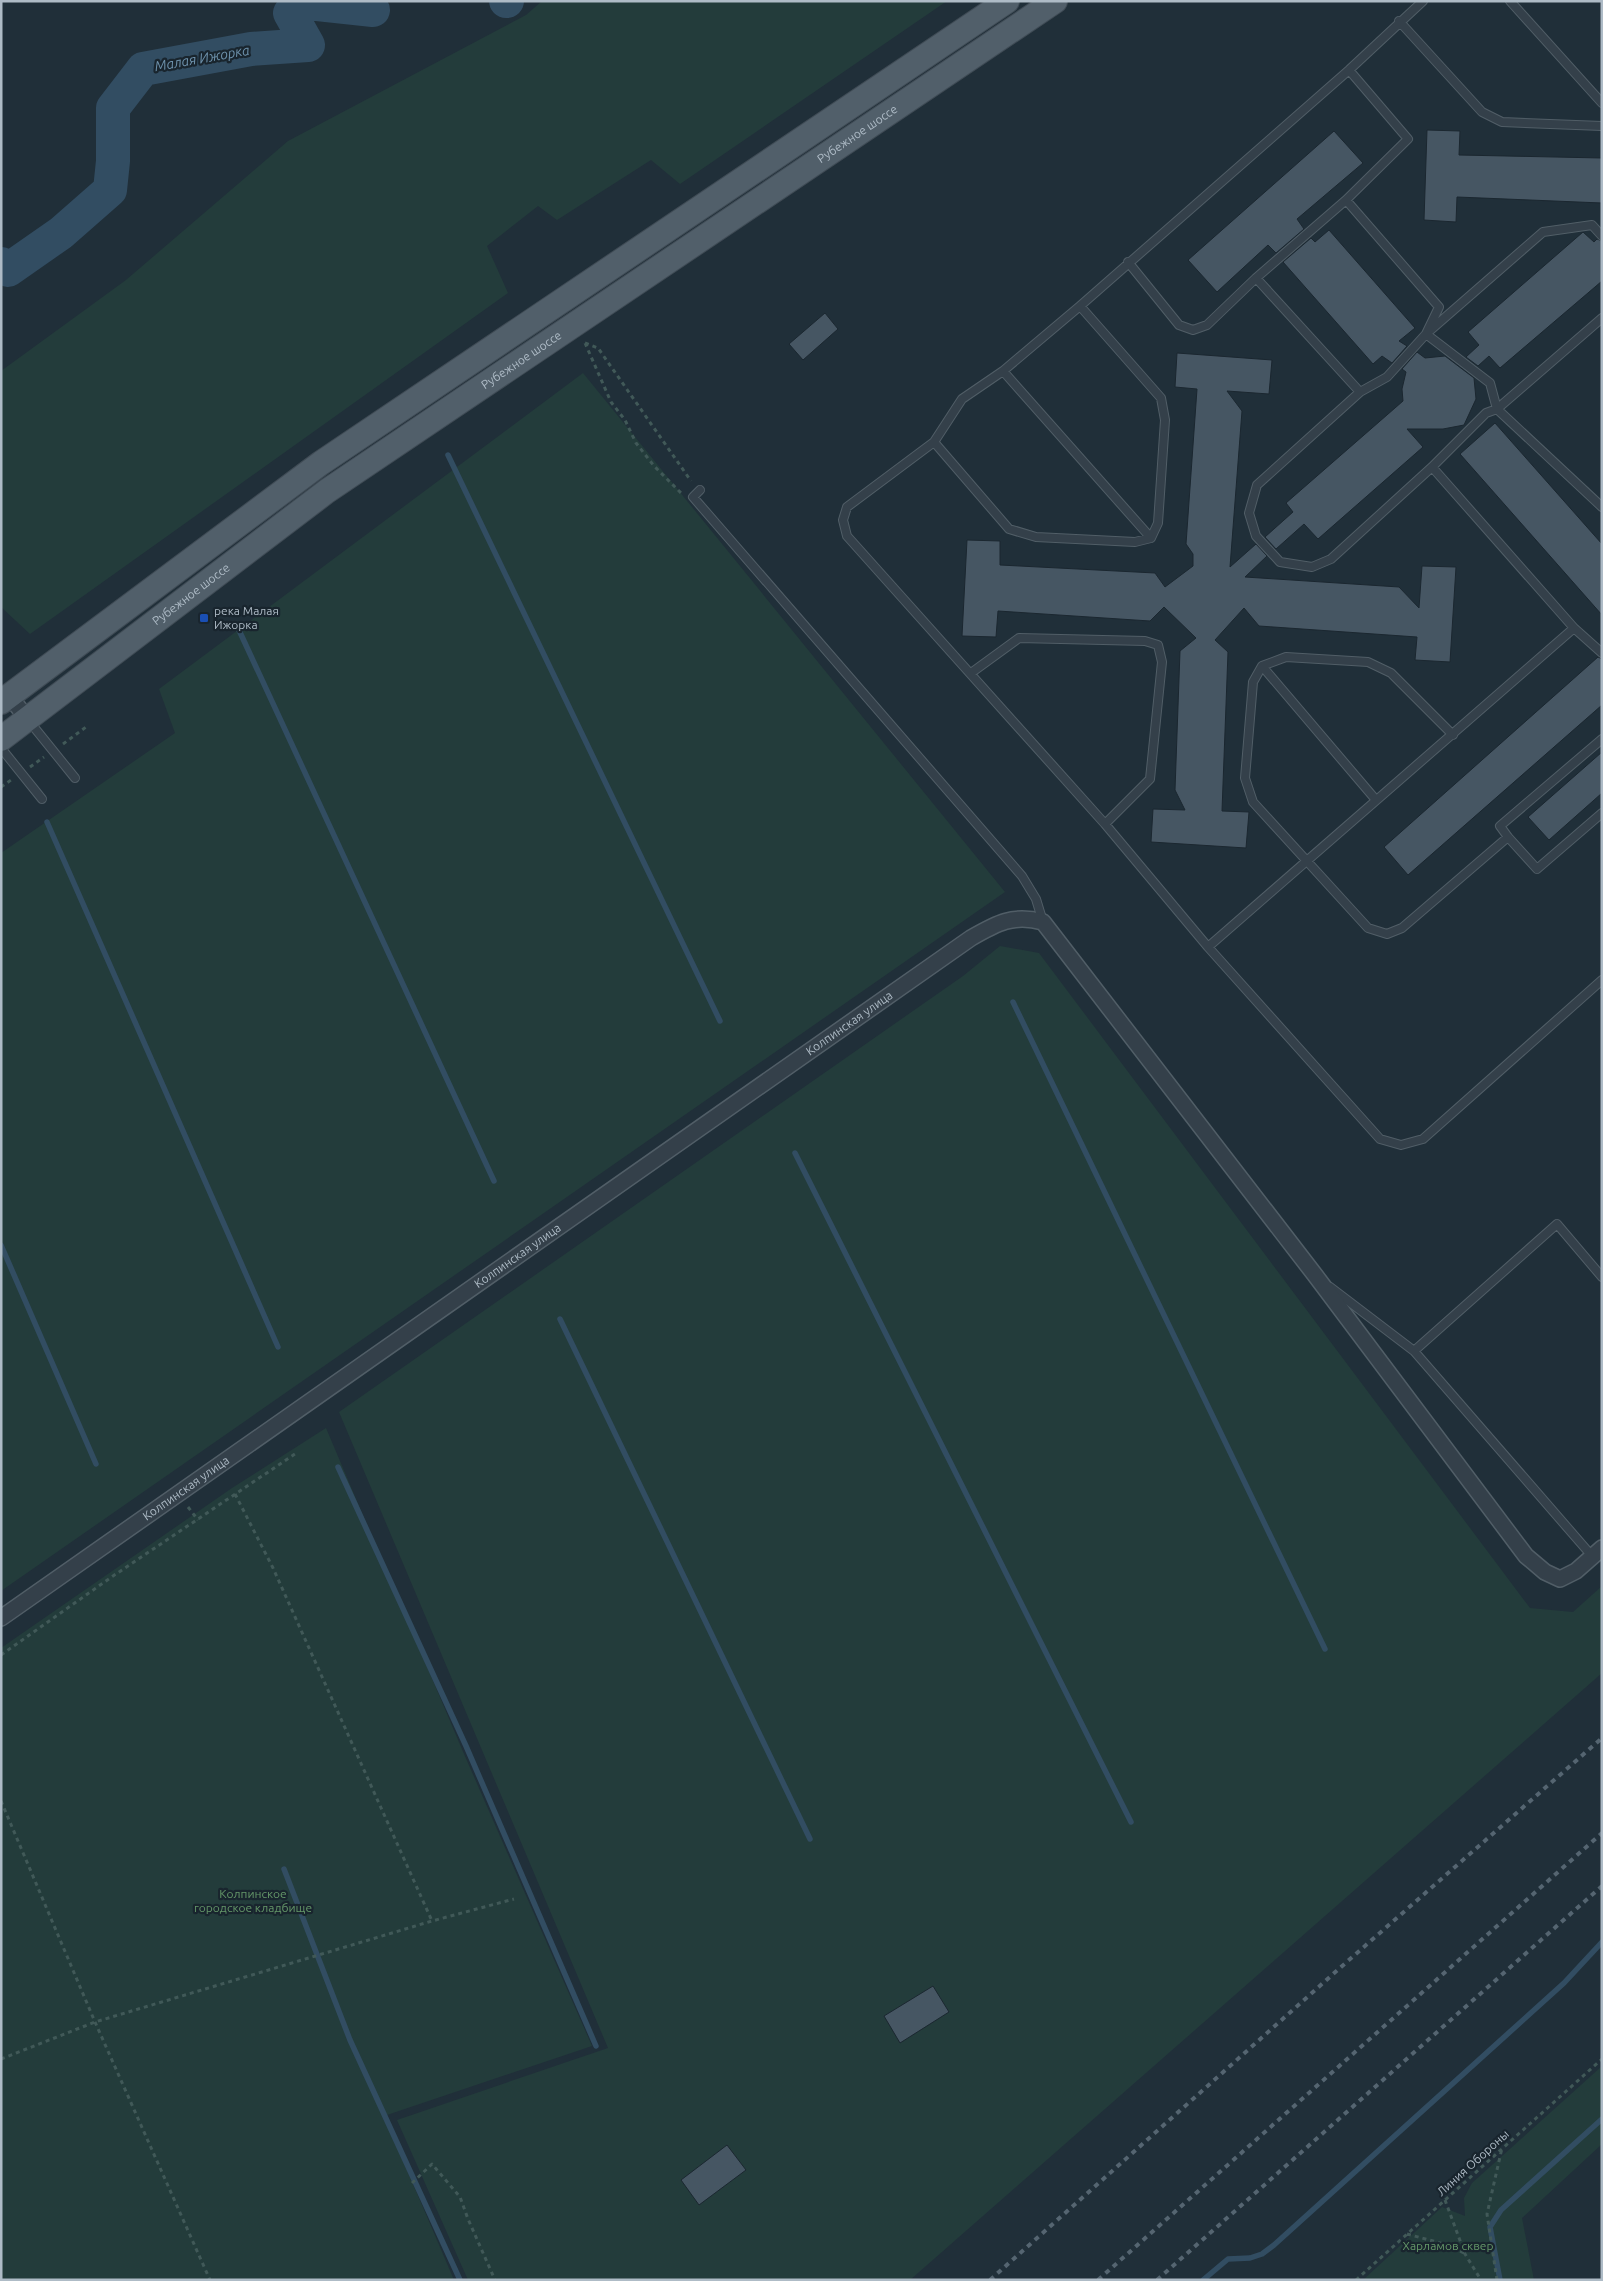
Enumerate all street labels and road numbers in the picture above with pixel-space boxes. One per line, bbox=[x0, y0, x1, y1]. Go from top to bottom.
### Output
street label: Рубежное шоссе bbox=[815, 102, 900, 165]
street label: Рубежное шоссе bbox=[479, 328, 564, 391]
street label: Рубежное шоссе bbox=[150, 560, 232, 627]
street label: Колпинская улица bbox=[803, 988, 895, 1058]
street label: Колпинская улица bbox=[472, 1221, 563, 1290]
street label: Колпинская улица bbox=[140, 1453, 231, 1523]
street label: Линия Обороны bbox=[1434, 2127, 1511, 2198]

